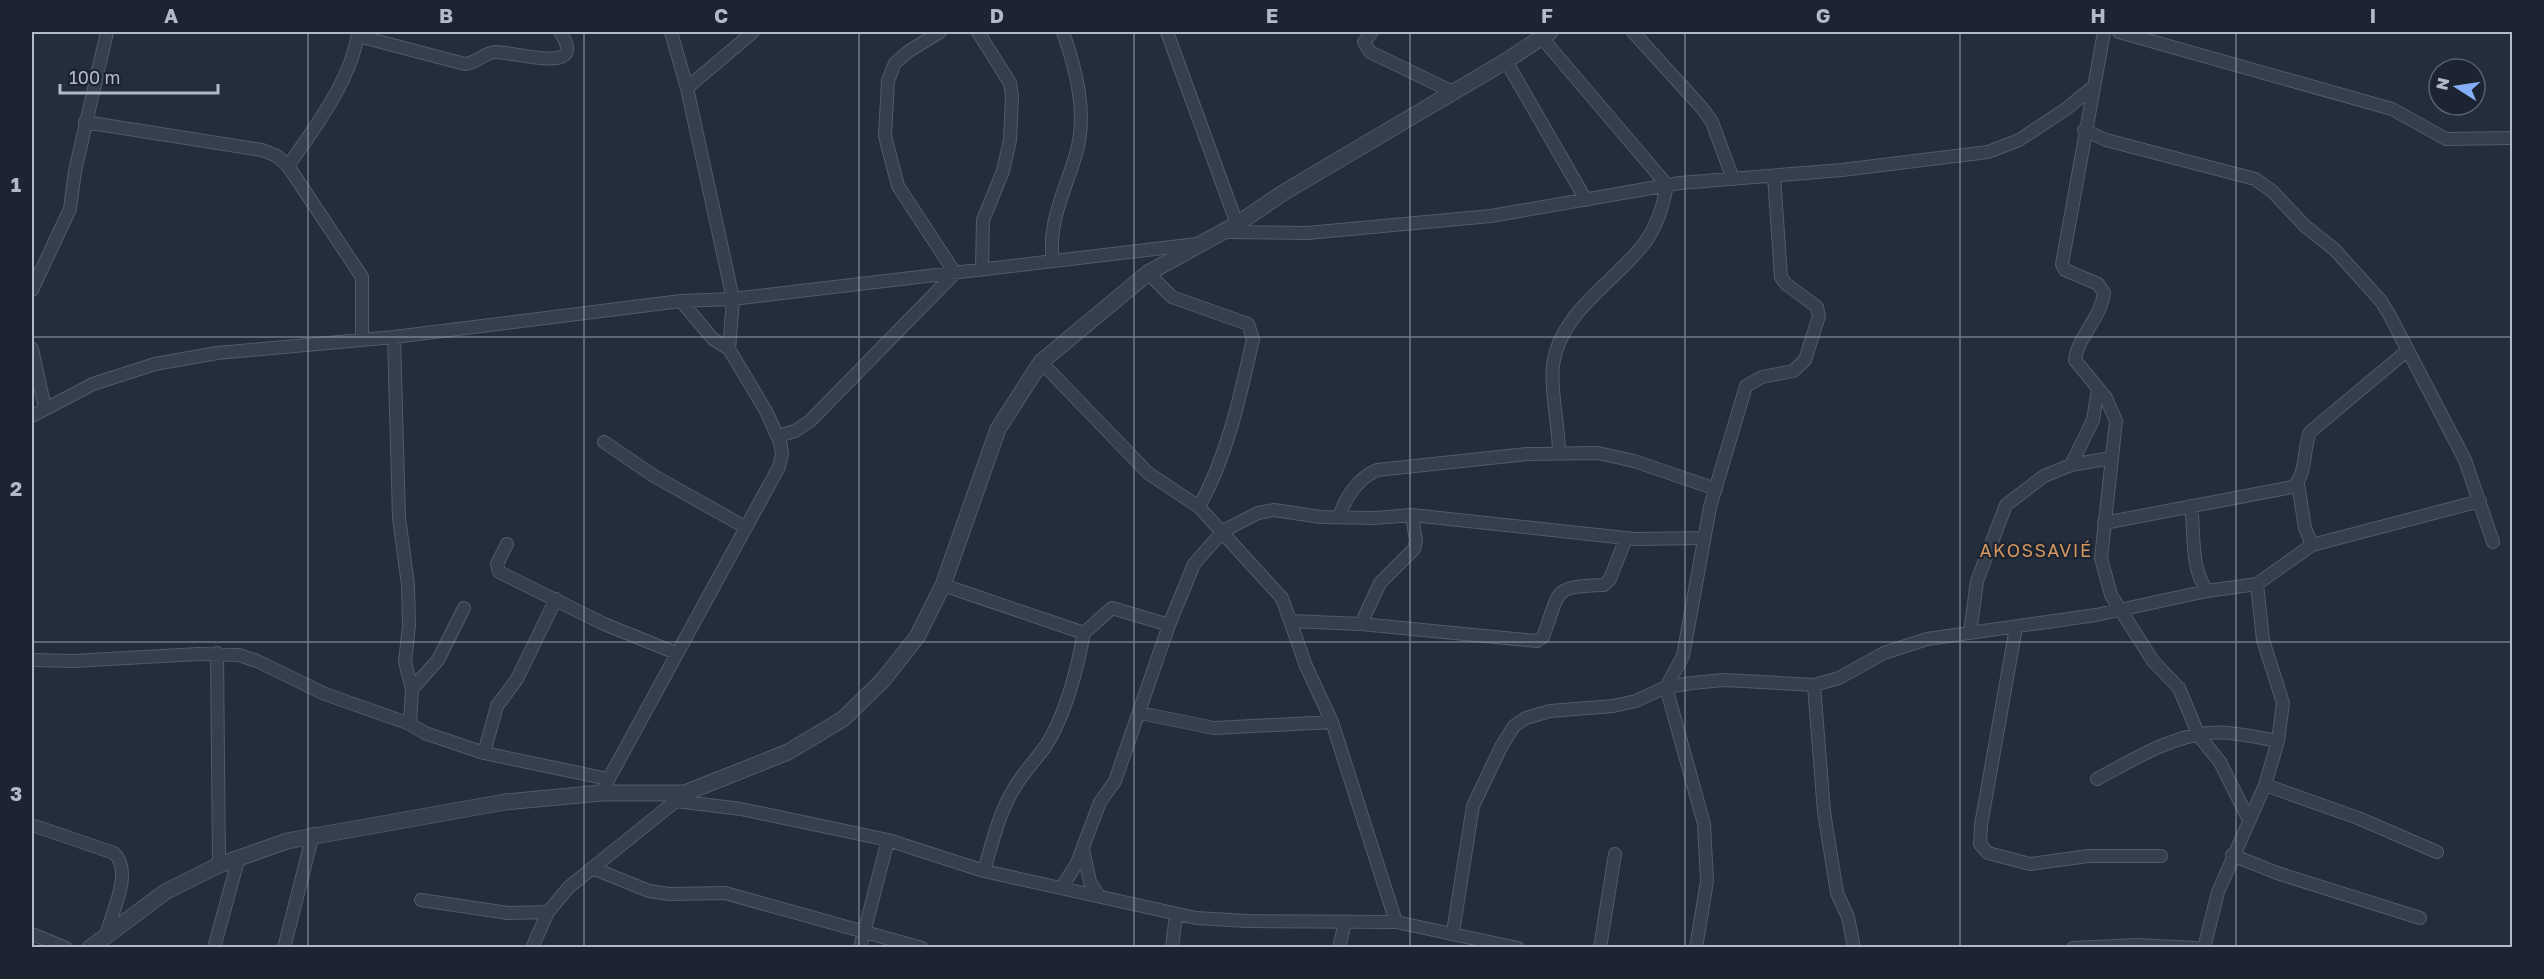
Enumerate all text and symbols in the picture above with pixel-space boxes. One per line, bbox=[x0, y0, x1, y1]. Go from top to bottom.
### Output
text: A bbox=[164, 3, 178, 27]
text: B bbox=[439, 3, 453, 27]
text: C bbox=[714, 3, 728, 27]
text: D bbox=[990, 3, 1004, 27]
text: E bbox=[1266, 3, 1278, 27]
text: F bbox=[1541, 3, 1553, 27]
text: G bbox=[1816, 3, 1830, 27]
text: H bbox=[2090, 3, 2106, 27]
text: I bbox=[2370, 3, 2376, 27]
scale bar bbox=[60, 57, 218, 95]
north arrow bbox=[2427, 57, 2487, 117]
text: 100 m bbox=[69, 66, 120, 88]
text: N bbox=[2431, 76, 2453, 92]
text: 1 bbox=[11, 172, 21, 196]
text: 2 bbox=[10, 476, 22, 500]
district label: AKOSSAVIÉ bbox=[1980, 539, 2092, 561]
text: 3 bbox=[10, 781, 22, 805]

